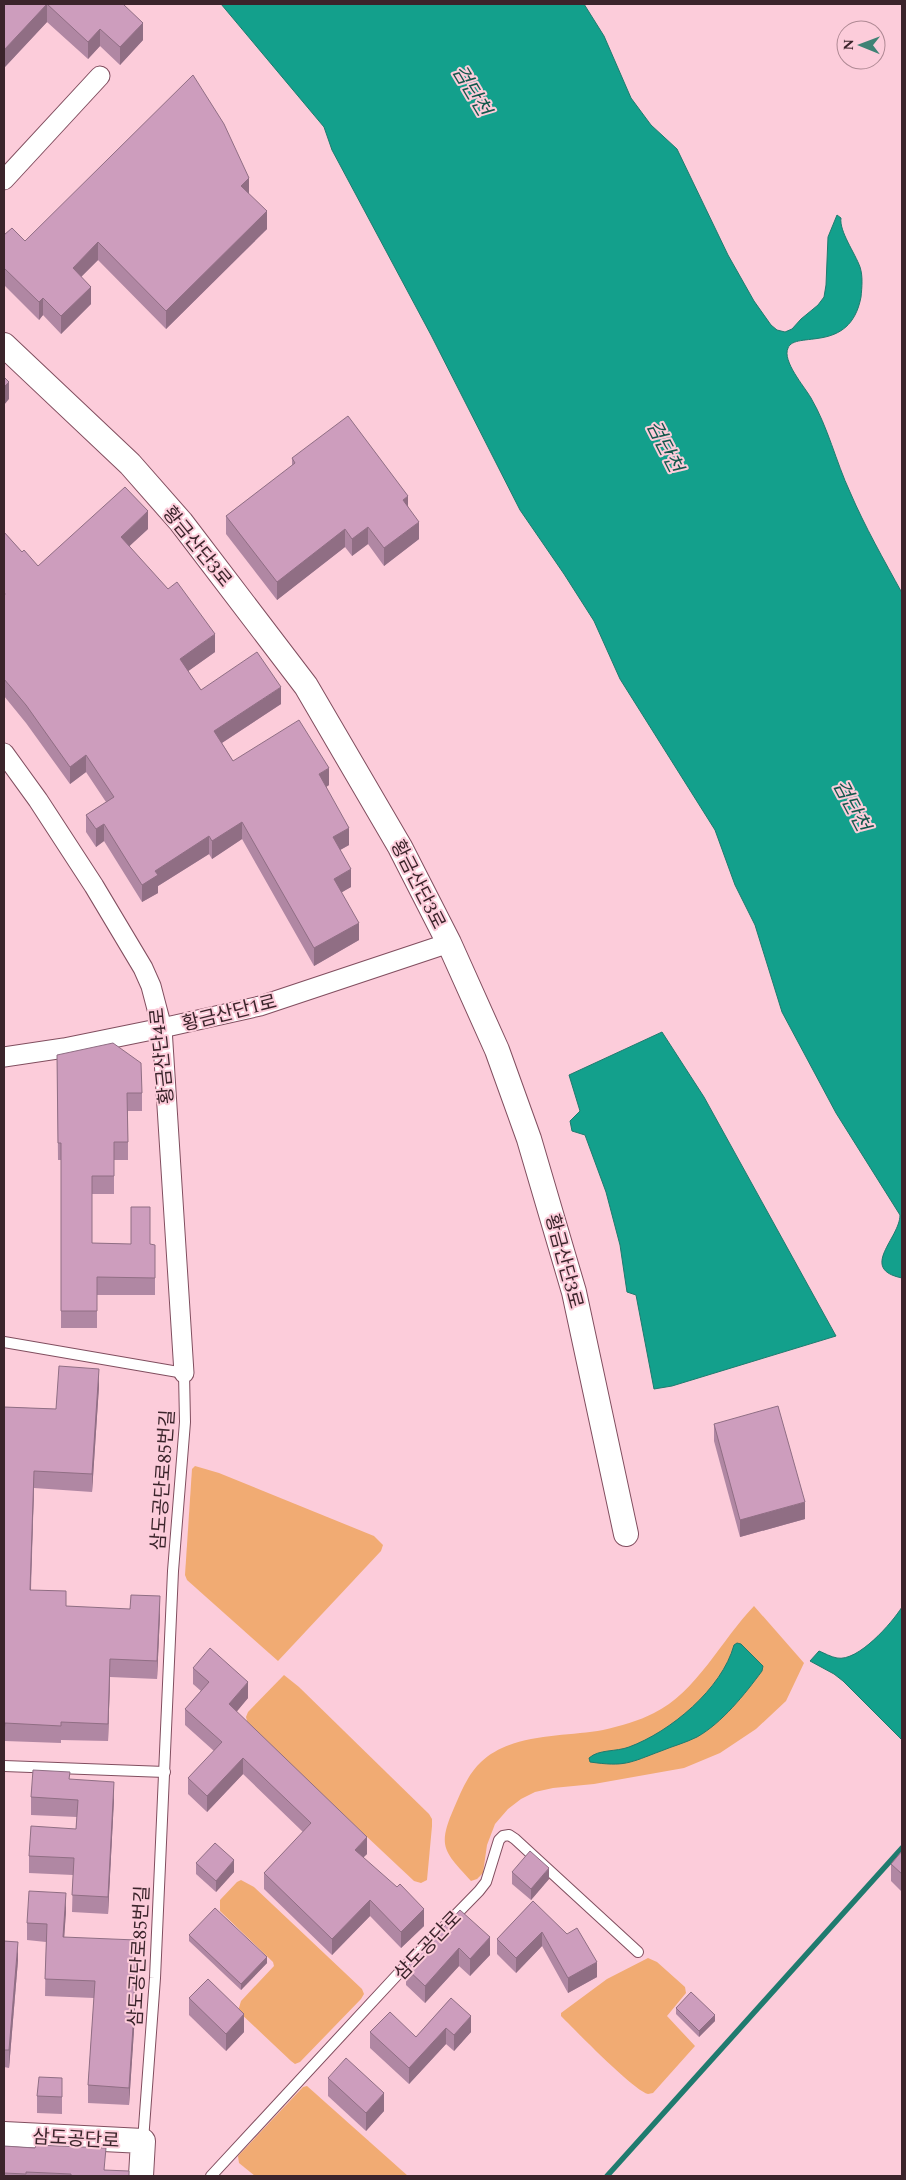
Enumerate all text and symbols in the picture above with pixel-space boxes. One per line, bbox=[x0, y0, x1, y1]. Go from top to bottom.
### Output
north arrow bbox=[836, 20, 886, 70]
text: N bbox=[838, 39, 859, 51]
water label: 검단천 bbox=[444, 59, 500, 124]
water label: 검단천 bbox=[638, 415, 691, 480]
street label: 황금산단3로 bbox=[155, 500, 239, 594]
water label: 검단천 bbox=[825, 774, 879, 839]
street label: 황금산단3로 bbox=[383, 835, 453, 934]
street label: 황금산단1로 bbox=[179, 988, 280, 1039]
street label: 황금산단4로 bbox=[143, 1006, 182, 1106]
street label: 황금산단3로 bbox=[537, 1211, 590, 1312]
street label: 삼도공단로85번길 bbox=[144, 1409, 183, 1552]
street label: 삼도공단로85번길 bbox=[121, 1885, 158, 2027]
street label: 삼도공단로 bbox=[387, 1905, 469, 1988]
street label: 삼도공단로 bbox=[32, 2123, 120, 2156]

